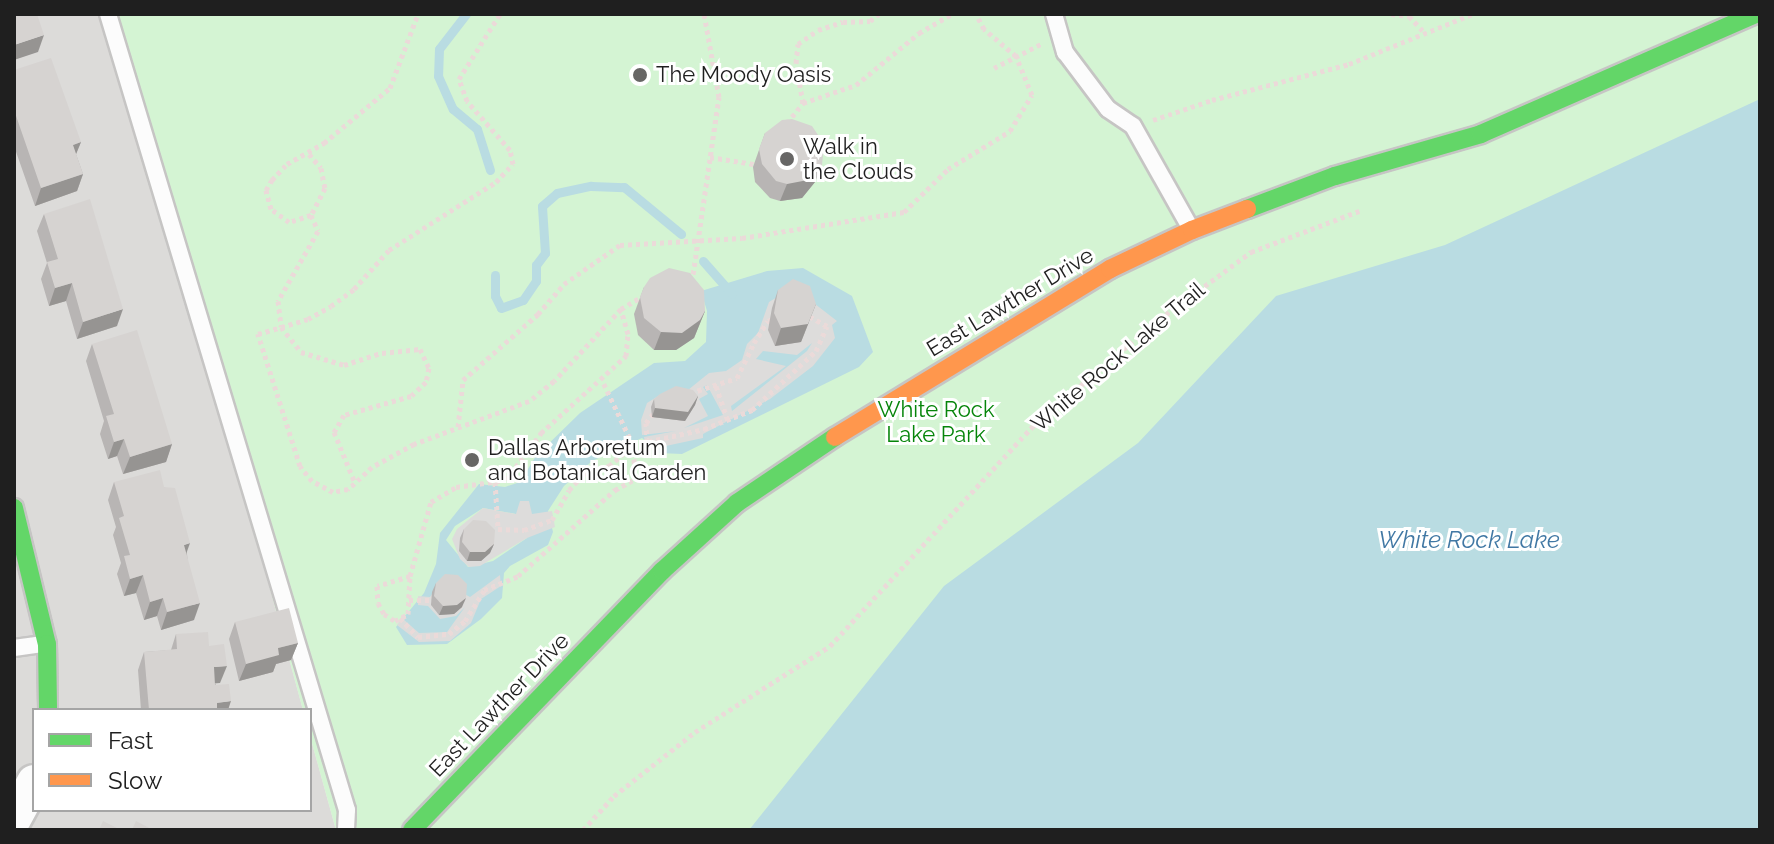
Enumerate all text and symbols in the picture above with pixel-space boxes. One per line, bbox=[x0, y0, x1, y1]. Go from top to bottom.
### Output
place label: The Moody Oasis bbox=[656, 62, 832, 88]
marker: The Moody Oasis bbox=[631, 66, 649, 84]
place label: Walk in the Clouds bbox=[803, 133, 913, 184]
marker: Walk in the Clouds bbox=[778, 150, 796, 168]
street label: East Lawther Drive bbox=[922, 242, 1098, 362]
street label: White Rock Lake Trail bbox=[1026, 276, 1210, 438]
park label: White Rock Lake Park bbox=[877, 396, 995, 448]
place label: Dallas Arboretum and Botanical Garden bbox=[488, 434, 707, 486]
marker: Dallas Arboretum and Botanical Garden bbox=[463, 451, 481, 469]
water label: White Rock Lake bbox=[1378, 526, 1560, 554]
street label: East Lawther Drive bbox=[423, 627, 575, 783]
legend bbox=[32, 708, 312, 812]
text: Fast bbox=[108, 726, 153, 755]
text: Slow bbox=[108, 766, 162, 795]

